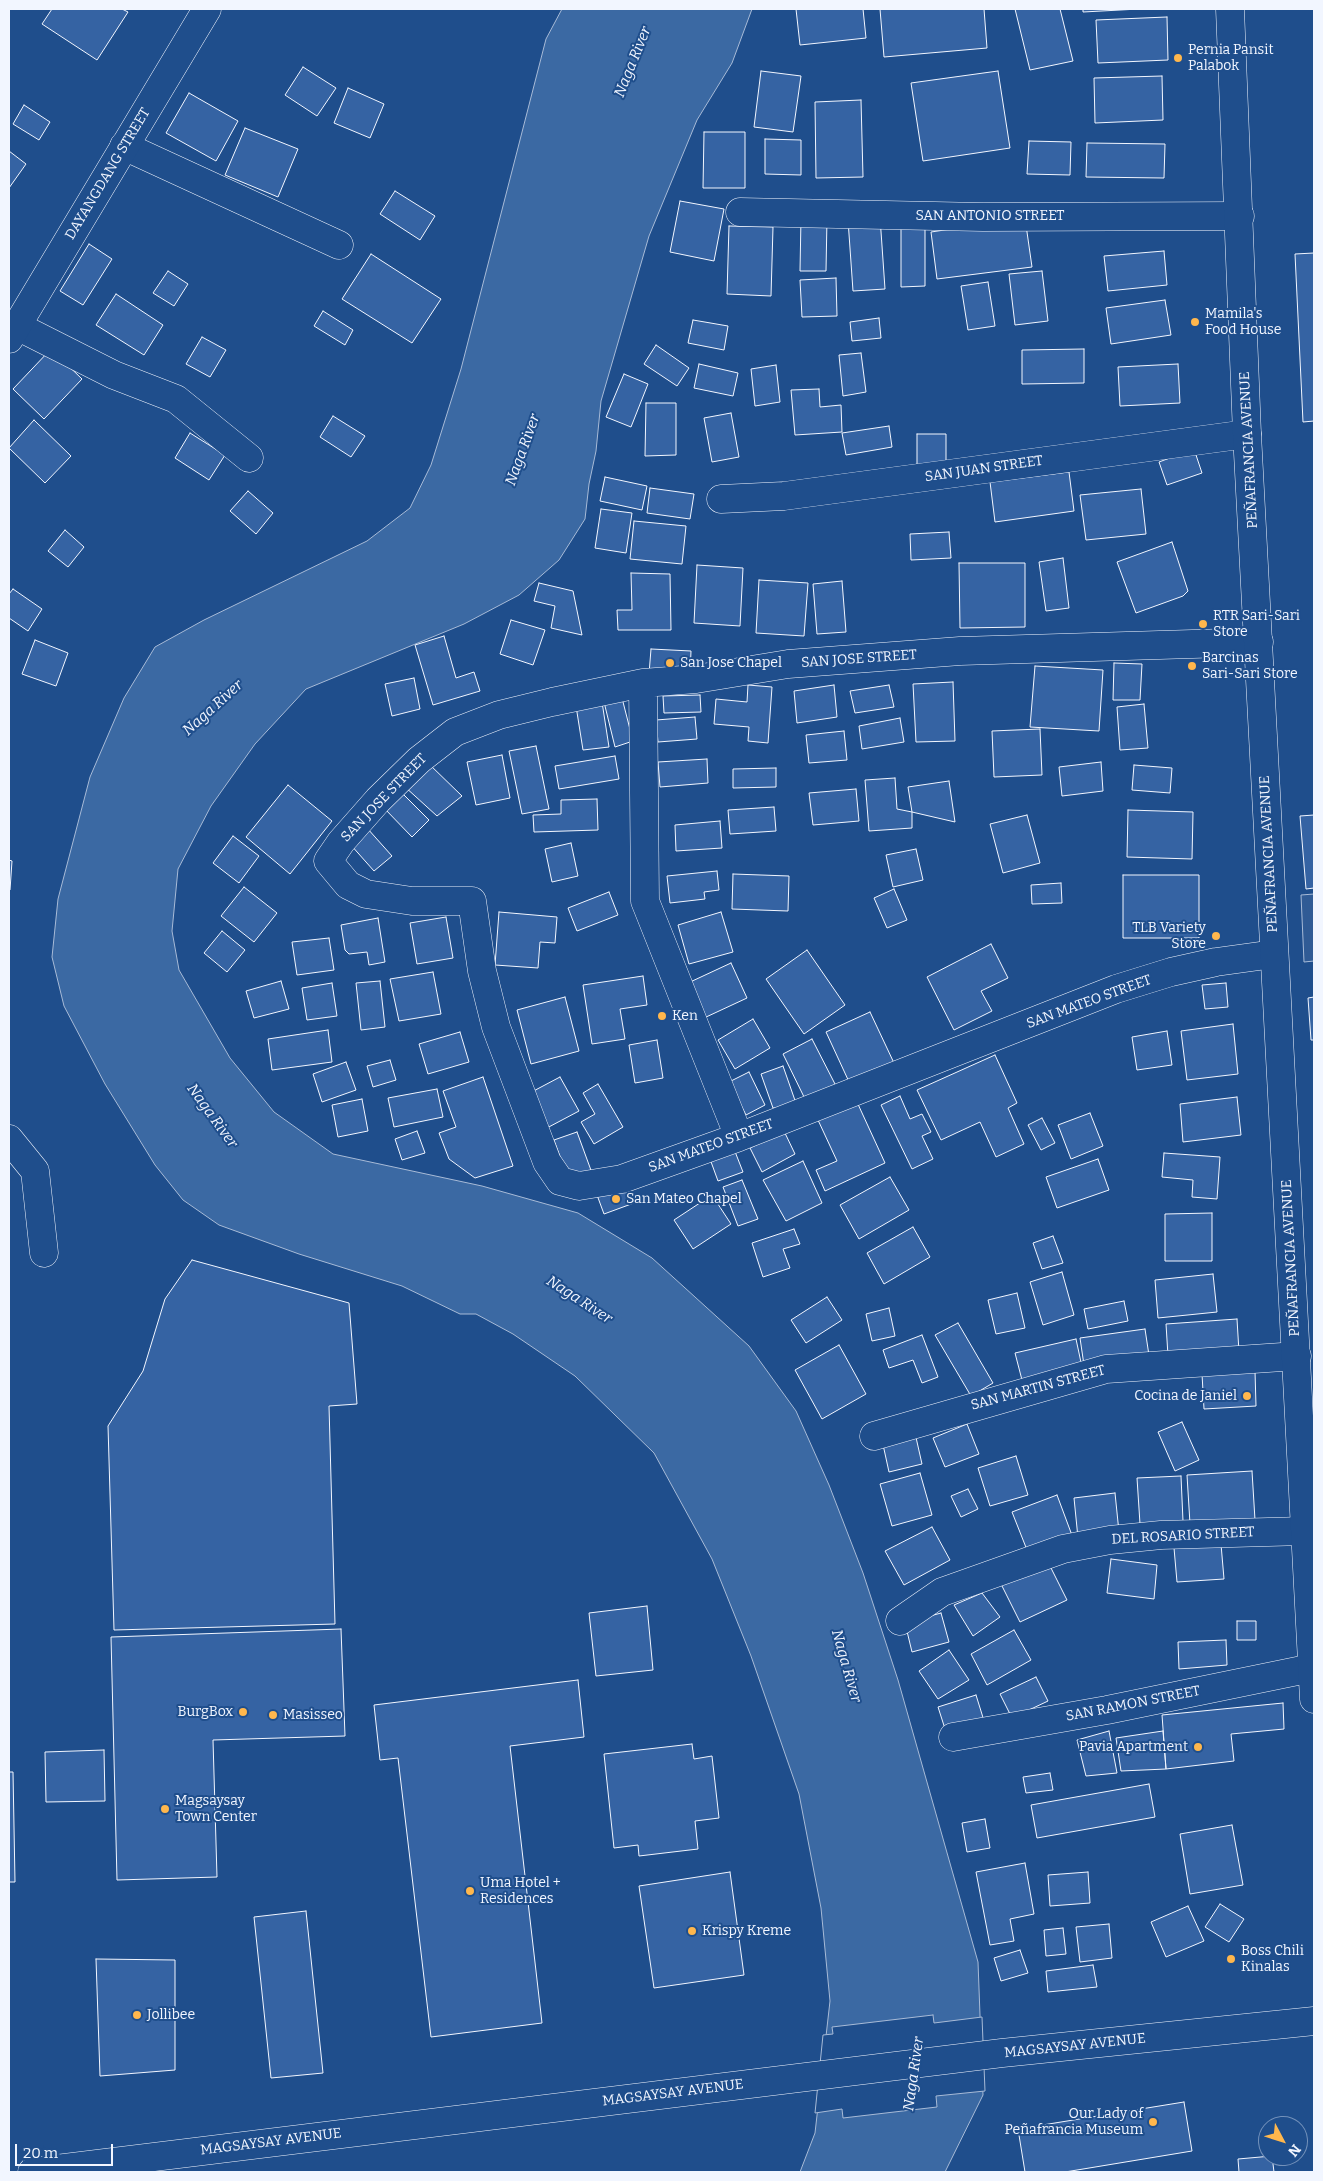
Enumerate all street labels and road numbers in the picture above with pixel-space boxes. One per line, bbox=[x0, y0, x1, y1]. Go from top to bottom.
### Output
street label: DAYANGDANG STREET bbox=[62, 105, 154, 243]
street label: SAN ANTONIO STREET bbox=[915, 208, 1065, 224]
street label: PEÑAFRANCIA AVENUE bbox=[1237, 371, 1261, 529]
street label: SAN JUAN STREET bbox=[924, 452, 1044, 486]
street label: SAN JOSE STREET bbox=[801, 647, 917, 671]
street label: SAN JOSE STREET bbox=[338, 750, 430, 846]
street label: PEÑAFRANCIA AVENUE bbox=[1257, 775, 1281, 933]
street label: SAN MATEO STREET bbox=[1024, 972, 1154, 1032]
street label: SAN MATEO STREET bbox=[646, 1116, 776, 1176]
street label: PEÑAFRANCIA AVENUE bbox=[1279, 1179, 1303, 1337]
street label: SAN MARTIN STREET bbox=[969, 1362, 1107, 1414]
street label: DEL ROSARIO STREET bbox=[1111, 1524, 1255, 1548]
street label: SAN RAMON STREET bbox=[1064, 1683, 1202, 1725]
street label: MAGSAYSAY AVENUE bbox=[1003, 2030, 1147, 2062]
street label: MAGSAYSAY AVENUE bbox=[601, 2076, 745, 2110]
street label: MAGSAYSAY AVENUE bbox=[199, 2125, 343, 2159]

